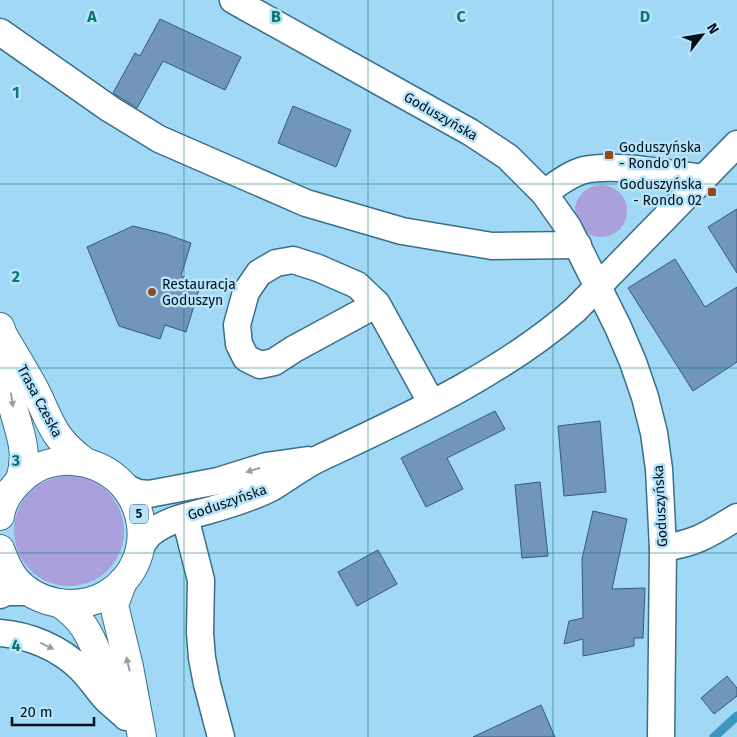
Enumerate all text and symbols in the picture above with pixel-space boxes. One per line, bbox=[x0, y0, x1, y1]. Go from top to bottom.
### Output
text: A bbox=[86, 7, 97, 26]
text: B bbox=[271, 7, 281, 26]
text: C bbox=[456, 7, 466, 26]
text: D bbox=[640, 7, 650, 26]
north arrow bbox=[677, 10, 727, 60]
text: N bbox=[703, 20, 722, 37]
text: 1 bbox=[12, 83, 20, 102]
street label: Goduszyńska bbox=[401, 88, 481, 144]
place label: Goduszyńska - Rondo 01 bbox=[619, 139, 701, 172]
marker: Goduszyńska - Rondo 01 bbox=[603, 149, 615, 161]
place label: Goduszyńska - Rondo 02 bbox=[620, 176, 702, 209]
marker: Goduszyńska - Rondo 02 bbox=[706, 186, 718, 198]
text: 2 bbox=[12, 267, 20, 286]
place label: Restauracja Goduszyn bbox=[162, 276, 236, 309]
marker: Restauracja Goduszyn bbox=[146, 286, 158, 298]
street label: Trasa Czeska bbox=[13, 362, 66, 440]
one-way arrow bbox=[9, 393, 17, 409]
text: 3 bbox=[11, 451, 20, 470]
street label: Goduszyńska bbox=[650, 464, 671, 548]
one-way arrow bbox=[246, 467, 261, 475]
street label: Goduszyńska bbox=[185, 481, 269, 524]
road number: 5 bbox=[130, 504, 148, 524]
text: 4 bbox=[11, 636, 21, 655]
one-way arrow bbox=[39, 642, 54, 650]
one-way arrow bbox=[124, 657, 132, 672]
scale bar bbox=[12, 694, 95, 726]
text: 20 m bbox=[20, 703, 53, 721]

